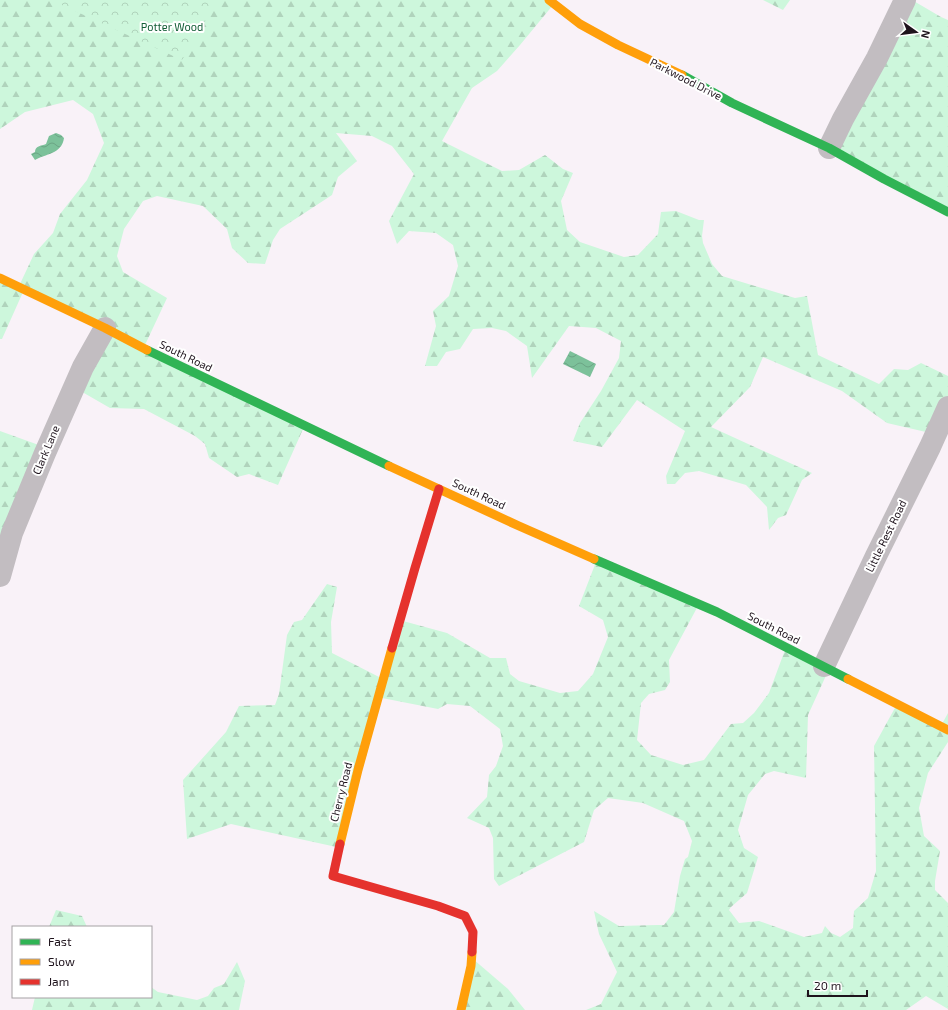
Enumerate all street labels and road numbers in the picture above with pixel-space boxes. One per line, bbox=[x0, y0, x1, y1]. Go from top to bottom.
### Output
street label: Parkwood Drive bbox=[648, 55, 724, 102]
street label: South Road bbox=[158, 337, 215, 374]
street label: Clark Lane bbox=[29, 423, 62, 476]
street label: South Road bbox=[451, 476, 508, 511]
street label: Little Rest Road bbox=[862, 498, 909, 574]
street label: South Road bbox=[746, 609, 803, 646]
street label: Cherry Road bbox=[327, 761, 354, 823]

